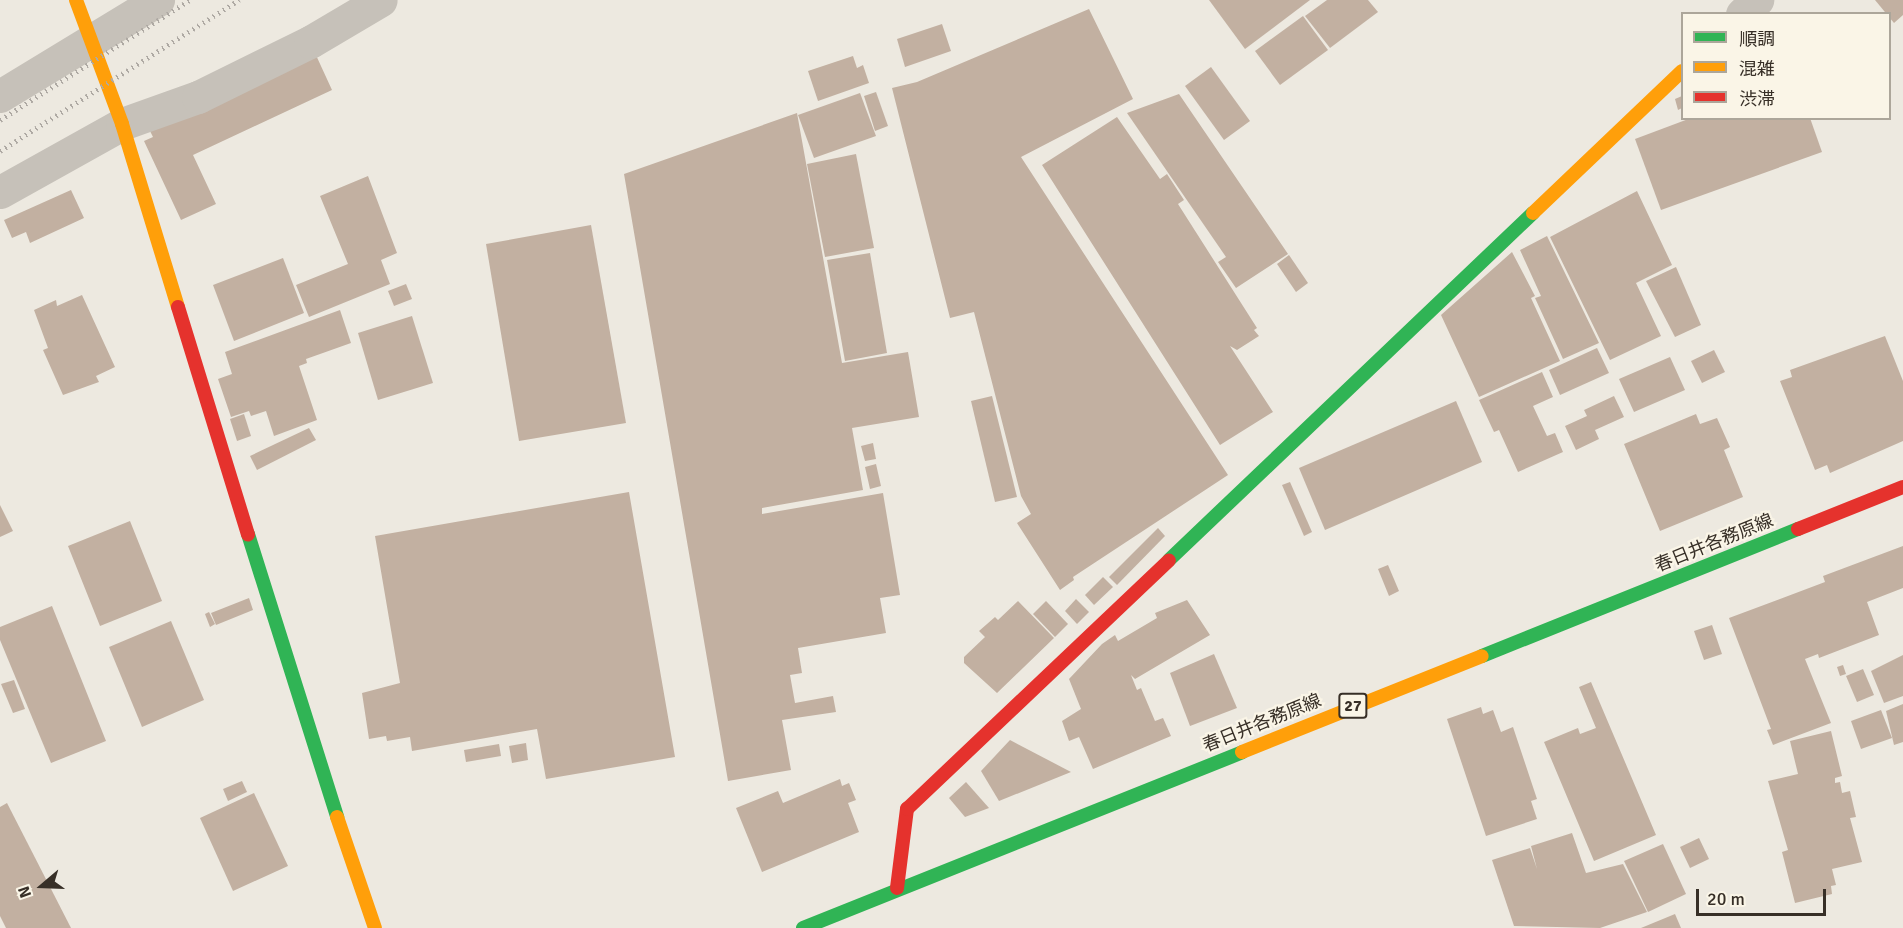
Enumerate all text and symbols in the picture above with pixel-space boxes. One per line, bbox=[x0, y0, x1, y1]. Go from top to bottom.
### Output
legend bbox=[1681, 12, 1891, 120]
text: 順調 bbox=[1739, 28, 1775, 50]
text: 混雑 bbox=[1739, 58, 1775, 80]
text: 渋滞 bbox=[1739, 88, 1775, 110]
street label: 春日井各務原線 bbox=[1652, 509, 1776, 577]
street label: 春日井各務原線 bbox=[1200, 689, 1324, 757]
road number: 27 bbox=[1338, 693, 1368, 719]
north arrow bbox=[12, 856, 72, 916]
scale bar bbox=[1699, 877, 1830, 915]
text: N bbox=[14, 883, 36, 900]
text: 20 m bbox=[1707, 888, 1745, 910]

